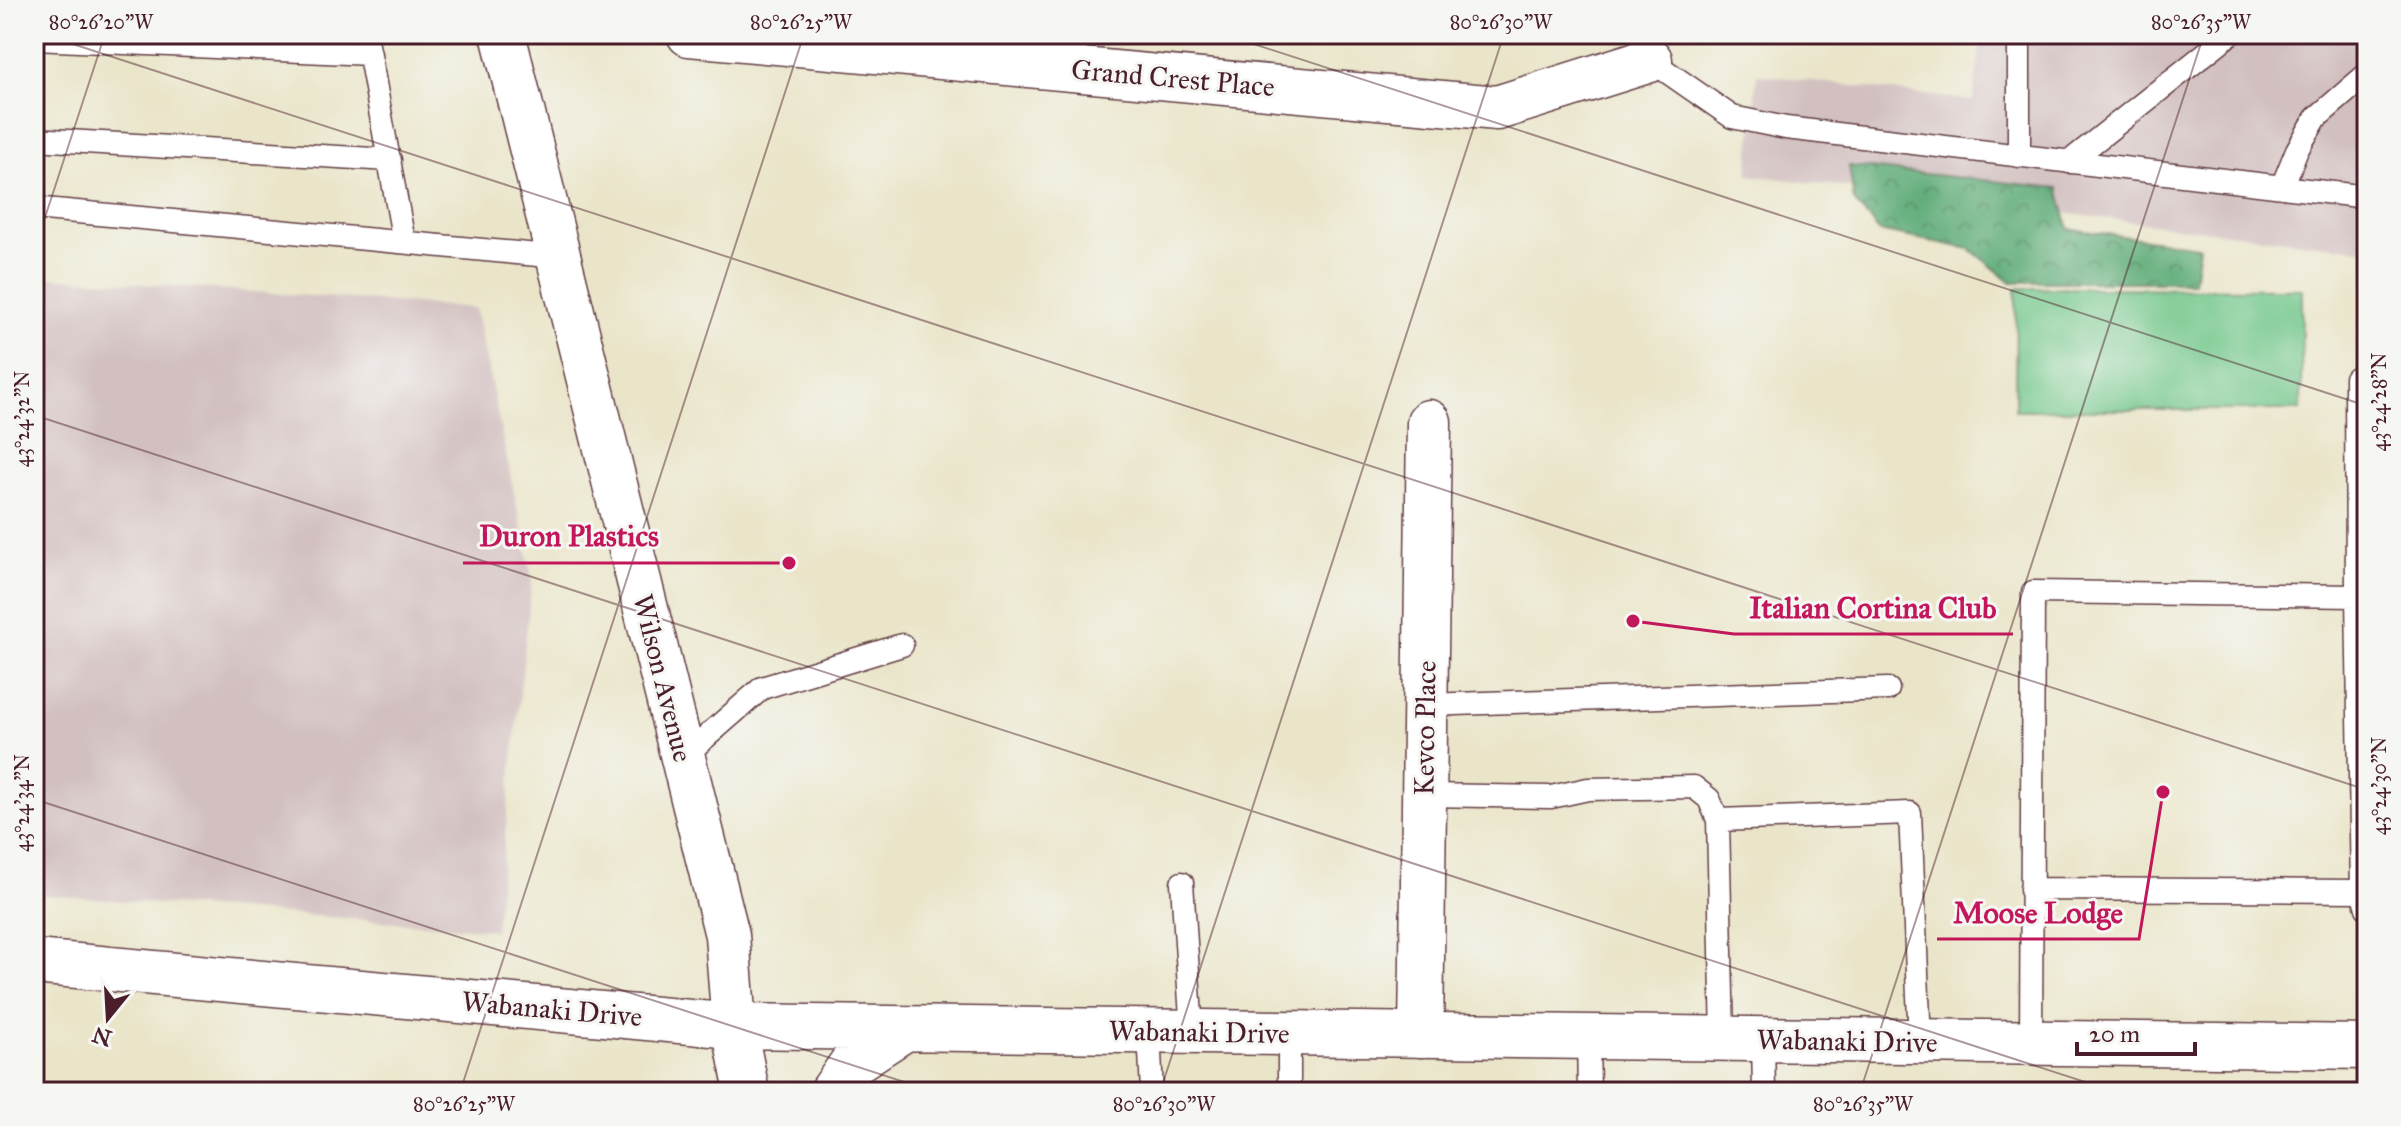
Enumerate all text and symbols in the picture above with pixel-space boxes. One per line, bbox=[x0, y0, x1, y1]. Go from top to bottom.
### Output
text: 80°26'20"W bbox=[49, 10, 154, 34]
text: 80°26'25"W bbox=[750, 10, 853, 34]
text: 80°26'30"W bbox=[1450, 10, 1553, 34]
text: 80°26'35"W bbox=[2151, 10, 2252, 34]
street label: Grand Crest Place bbox=[1070, 52, 1276, 104]
text: 43°24'28"N bbox=[2367, 352, 2391, 452]
text: 43°24'32"N bbox=[10, 371, 34, 467]
callout: Duron Plastics bbox=[463, 509, 675, 563]
text: Duron Plastics bbox=[479, 518, 659, 554]
callout: Italian Cortina Club bbox=[1734, 580, 2013, 634]
street label: Wilson Avenue bbox=[625, 590, 701, 766]
text: Italian Cortina Club bbox=[1749, 590, 1997, 626]
street label: Kevco Place bbox=[1406, 660, 1444, 796]
text: 43°24'30"N bbox=[2367, 737, 2391, 835]
text: 43°24'34"N bbox=[10, 754, 34, 852]
callout: Moose Lodge bbox=[1937, 885, 2139, 939]
text: Moose Lodge bbox=[1953, 895, 2124, 931]
north arrow bbox=[68, 978, 148, 1058]
street label: Wabanaki Drive bbox=[460, 984, 644, 1034]
scale bar bbox=[2077, 1006, 2195, 1056]
street label: Wabanaki Drive bbox=[1108, 1013, 1290, 1051]
text: 20 m bbox=[2089, 1019, 2140, 1049]
text: N bbox=[89, 1021, 115, 1052]
street label: Wabanaki Drive bbox=[1756, 1022, 1938, 1060]
text: 80°26'25"W bbox=[413, 1092, 516, 1116]
text: 80°26'30"W bbox=[1113, 1092, 1216, 1116]
text: 80°26'35"W bbox=[1813, 1092, 1914, 1116]

